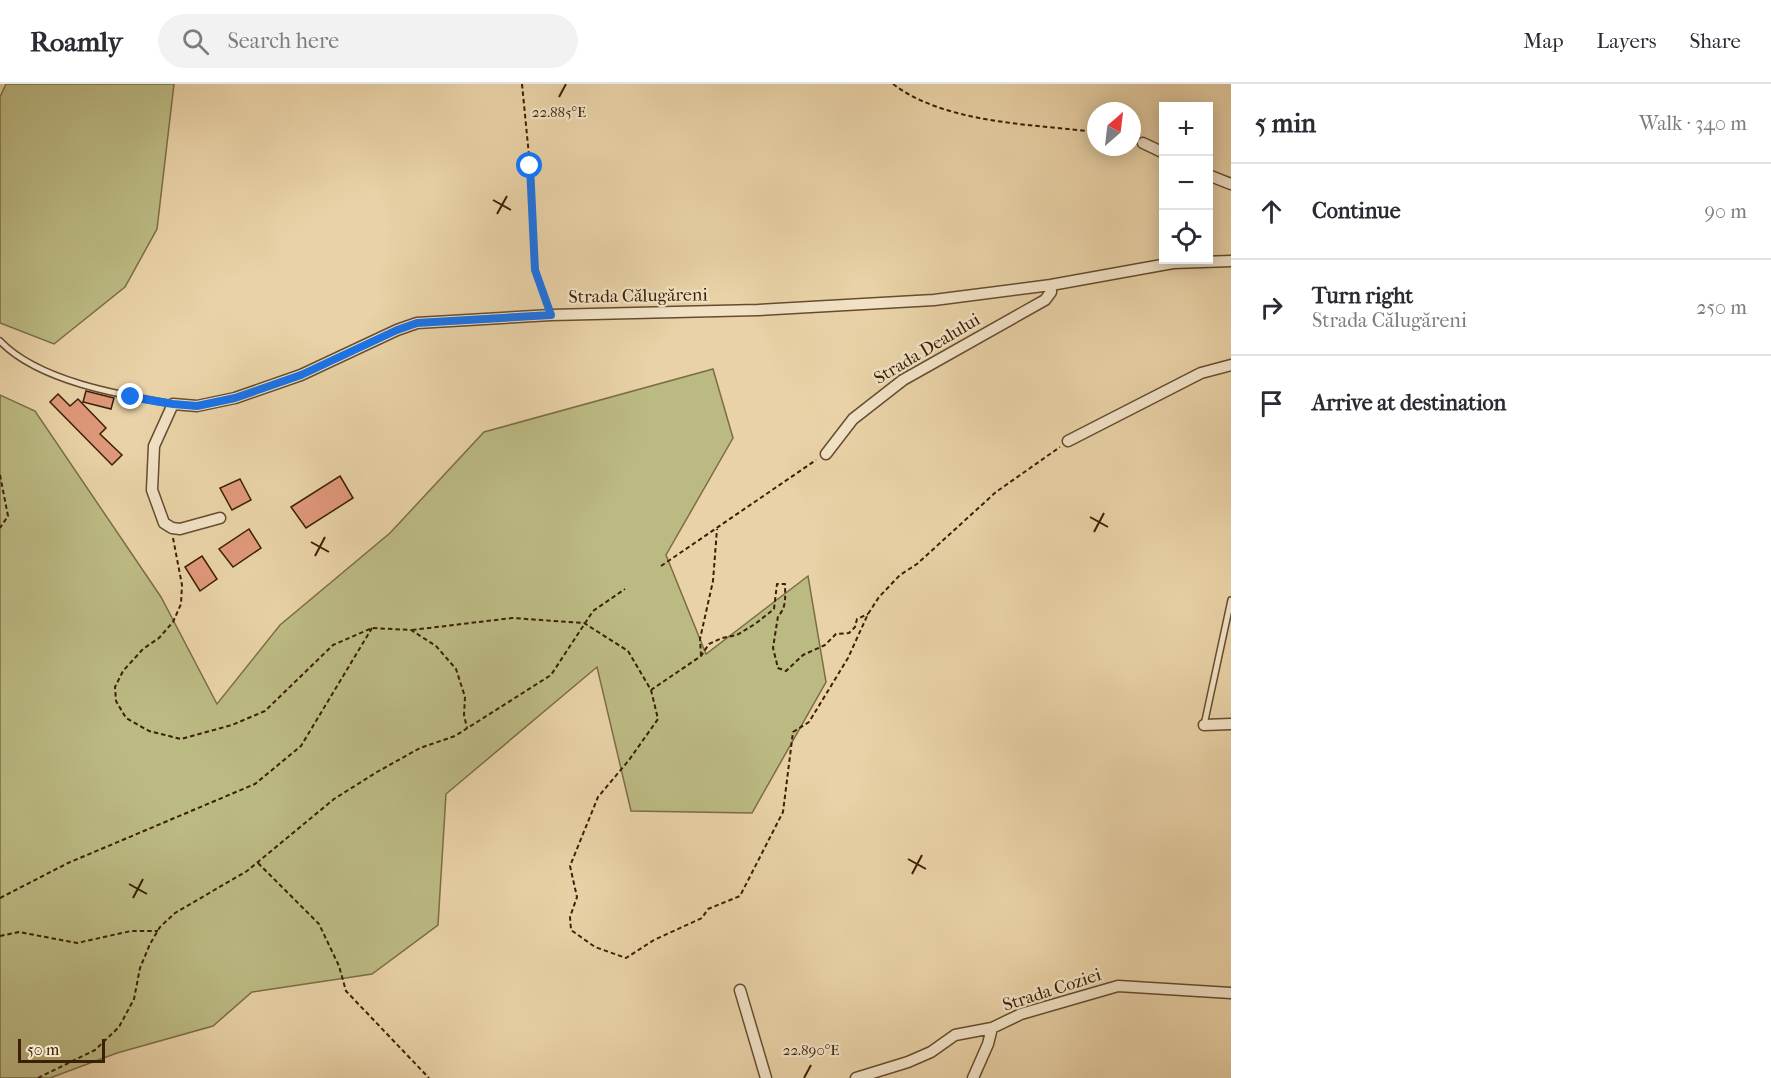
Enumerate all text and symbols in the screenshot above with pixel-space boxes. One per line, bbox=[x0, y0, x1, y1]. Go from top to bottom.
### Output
search box bbox=[158, 14, 578, 68]
text: Roamly bbox=[30, 25, 122, 58]
icon: search bbox=[179, 25, 212, 58]
text: Search here bbox=[227, 28, 339, 54]
text: Map bbox=[1523, 29, 1564, 53]
text: Layers bbox=[1597, 29, 1656, 53]
text: Share bbox=[1689, 29, 1741, 53]
north arrow bbox=[1087, 102, 1141, 156]
map controls bbox=[1159, 102, 1213, 264]
button: + bbox=[1159, 102, 1213, 156]
text: 22.885°E bbox=[532, 103, 586, 121]
text: 5 min bbox=[1255, 108, 1316, 139]
text: Walk · 340 m bbox=[1639, 112, 1747, 135]
route start bbox=[516, 152, 542, 178]
button: − bbox=[1159, 156, 1213, 210]
icon: ahead bbox=[1255, 195, 1288, 228]
text: Continue bbox=[1312, 198, 1401, 224]
text: 90 m bbox=[1705, 200, 1747, 223]
button: locate bbox=[1159, 210, 1213, 264]
text: Turn right bbox=[1312, 283, 1413, 309]
street label: Strada Călugăreni bbox=[568, 284, 709, 308]
icon: right bbox=[1255, 291, 1288, 324]
text: 250 m bbox=[1696, 296, 1747, 319]
street label: Strada Dealului bbox=[870, 309, 984, 389]
text: Strada Călugăreni bbox=[1312, 309, 1467, 332]
route end bbox=[117, 383, 143, 409]
icon: arrive bbox=[1255, 387, 1288, 420]
text: Arrive at destination bbox=[1312, 390, 1506, 416]
street label: Strada Coziei bbox=[1000, 964, 1105, 1016]
scale bar bbox=[18, 1036, 105, 1064]
text: 50 m bbox=[27, 1040, 59, 1059]
text: 22.890°E bbox=[783, 1041, 839, 1059]

